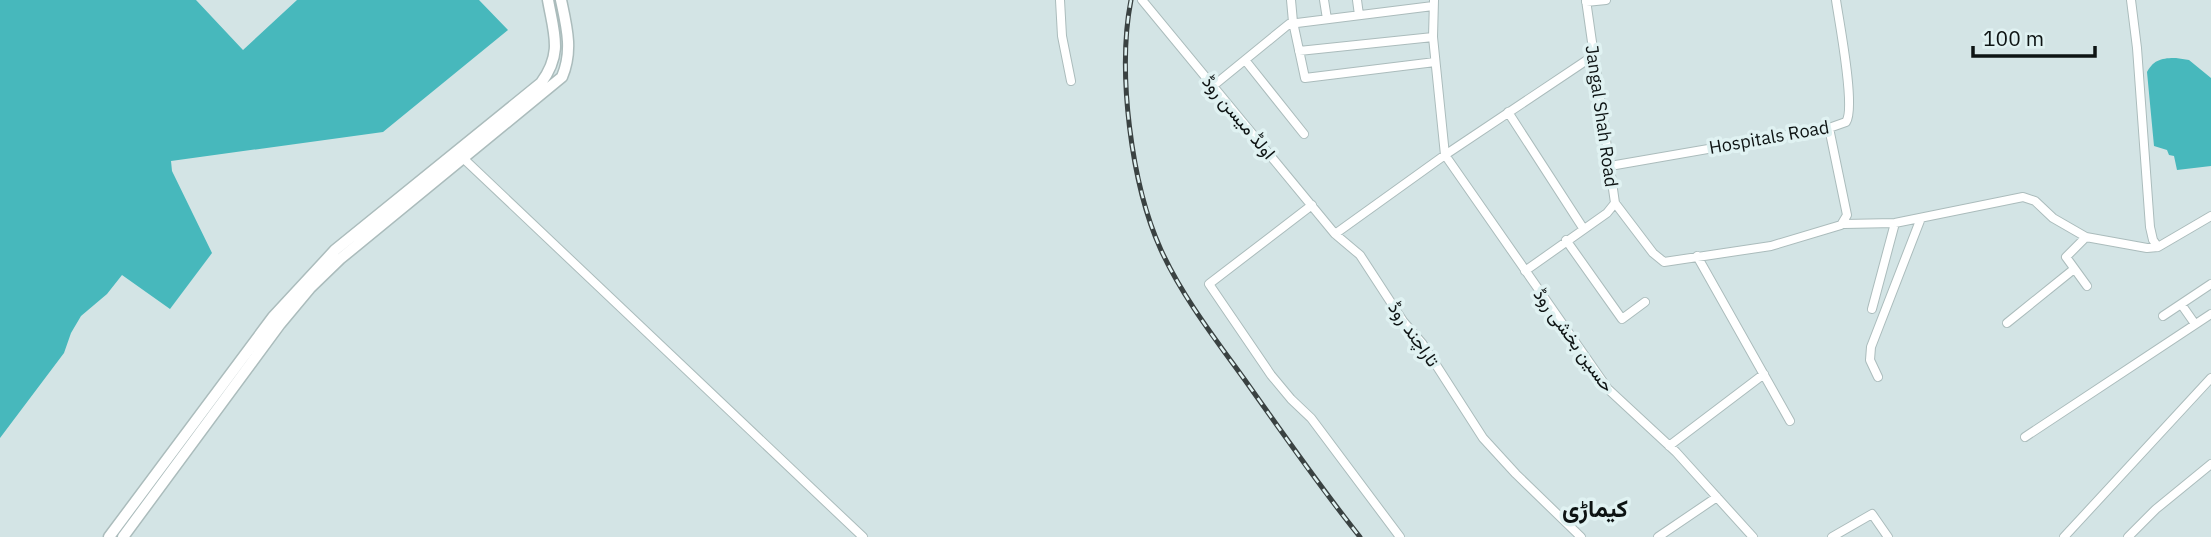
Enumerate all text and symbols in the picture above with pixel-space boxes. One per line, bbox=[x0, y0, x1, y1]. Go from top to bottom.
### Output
scale bar bbox=[1973, 14, 2096, 58]
text: 100 m bbox=[1983, 24, 2044, 52]
street label: Jangal Shah Road bbox=[1581, 43, 1623, 189]
street label: اولڈ میسن روڈ bbox=[1197, 70, 1281, 164]
street label: Hospitals Road bbox=[1707, 115, 1831, 159]
street label: حسین بخشی روڈ bbox=[1529, 284, 1619, 396]
street label: تاراچند روڈ bbox=[1382, 297, 1445, 372]
district label: کیماڑی bbox=[1562, 492, 1628, 524]

